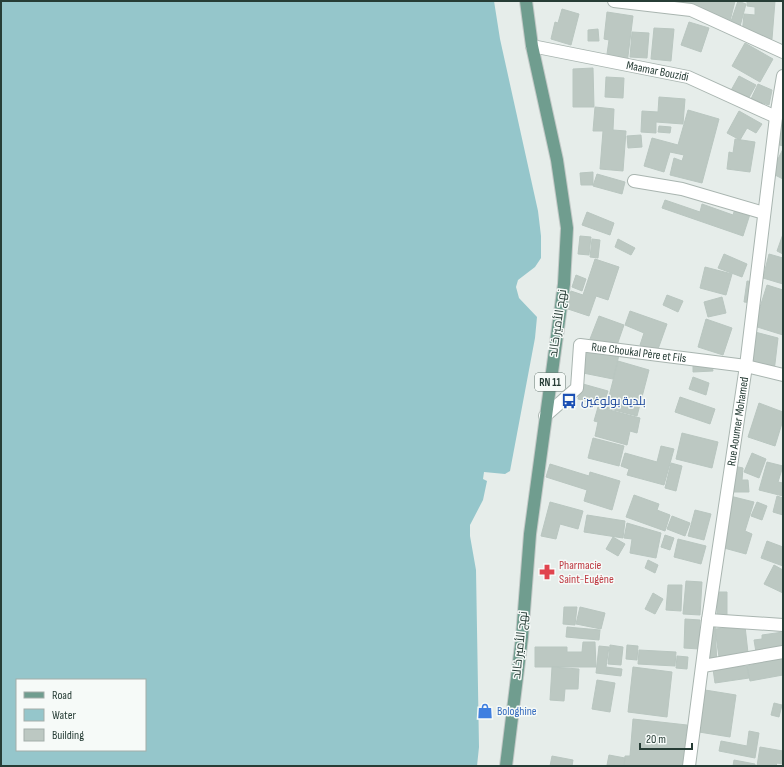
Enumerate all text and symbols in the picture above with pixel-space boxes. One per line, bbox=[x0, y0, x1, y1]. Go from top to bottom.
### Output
street label: Maamar Bouzidi bbox=[625, 57, 690, 84]
street label: نهج الأمير خالد bbox=[546, 288, 570, 358]
street label: Rue Choukal Père et Fils bbox=[591, 339, 687, 366]
road number: RN 11 bbox=[535, 373, 565, 391]
street label: Rue Aoumer Mohamed bbox=[724, 376, 752, 467]
bus stop icon: بلدية بولوغين bbox=[560, 392, 578, 410]
place label: بلدية بولوغين bbox=[581, 394, 646, 409]
place label: Pharmacie Saint-Eugène bbox=[559, 558, 614, 587]
pharmacy icon: Pharmacie Saint-Eugène bbox=[538, 563, 556, 581]
street label: نهج الأمير خالد bbox=[509, 610, 531, 680]
legend bbox=[16, 679, 146, 751]
text: Road bbox=[52, 688, 72, 703]
shop icon: Bologhine bbox=[476, 702, 494, 720]
place label: Bologhine bbox=[497, 704, 537, 719]
text: Water bbox=[52, 708, 76, 723]
scale bar bbox=[640, 725, 692, 751]
text: Building bbox=[52, 728, 84, 743]
text: 20 m bbox=[646, 732, 666, 747]

